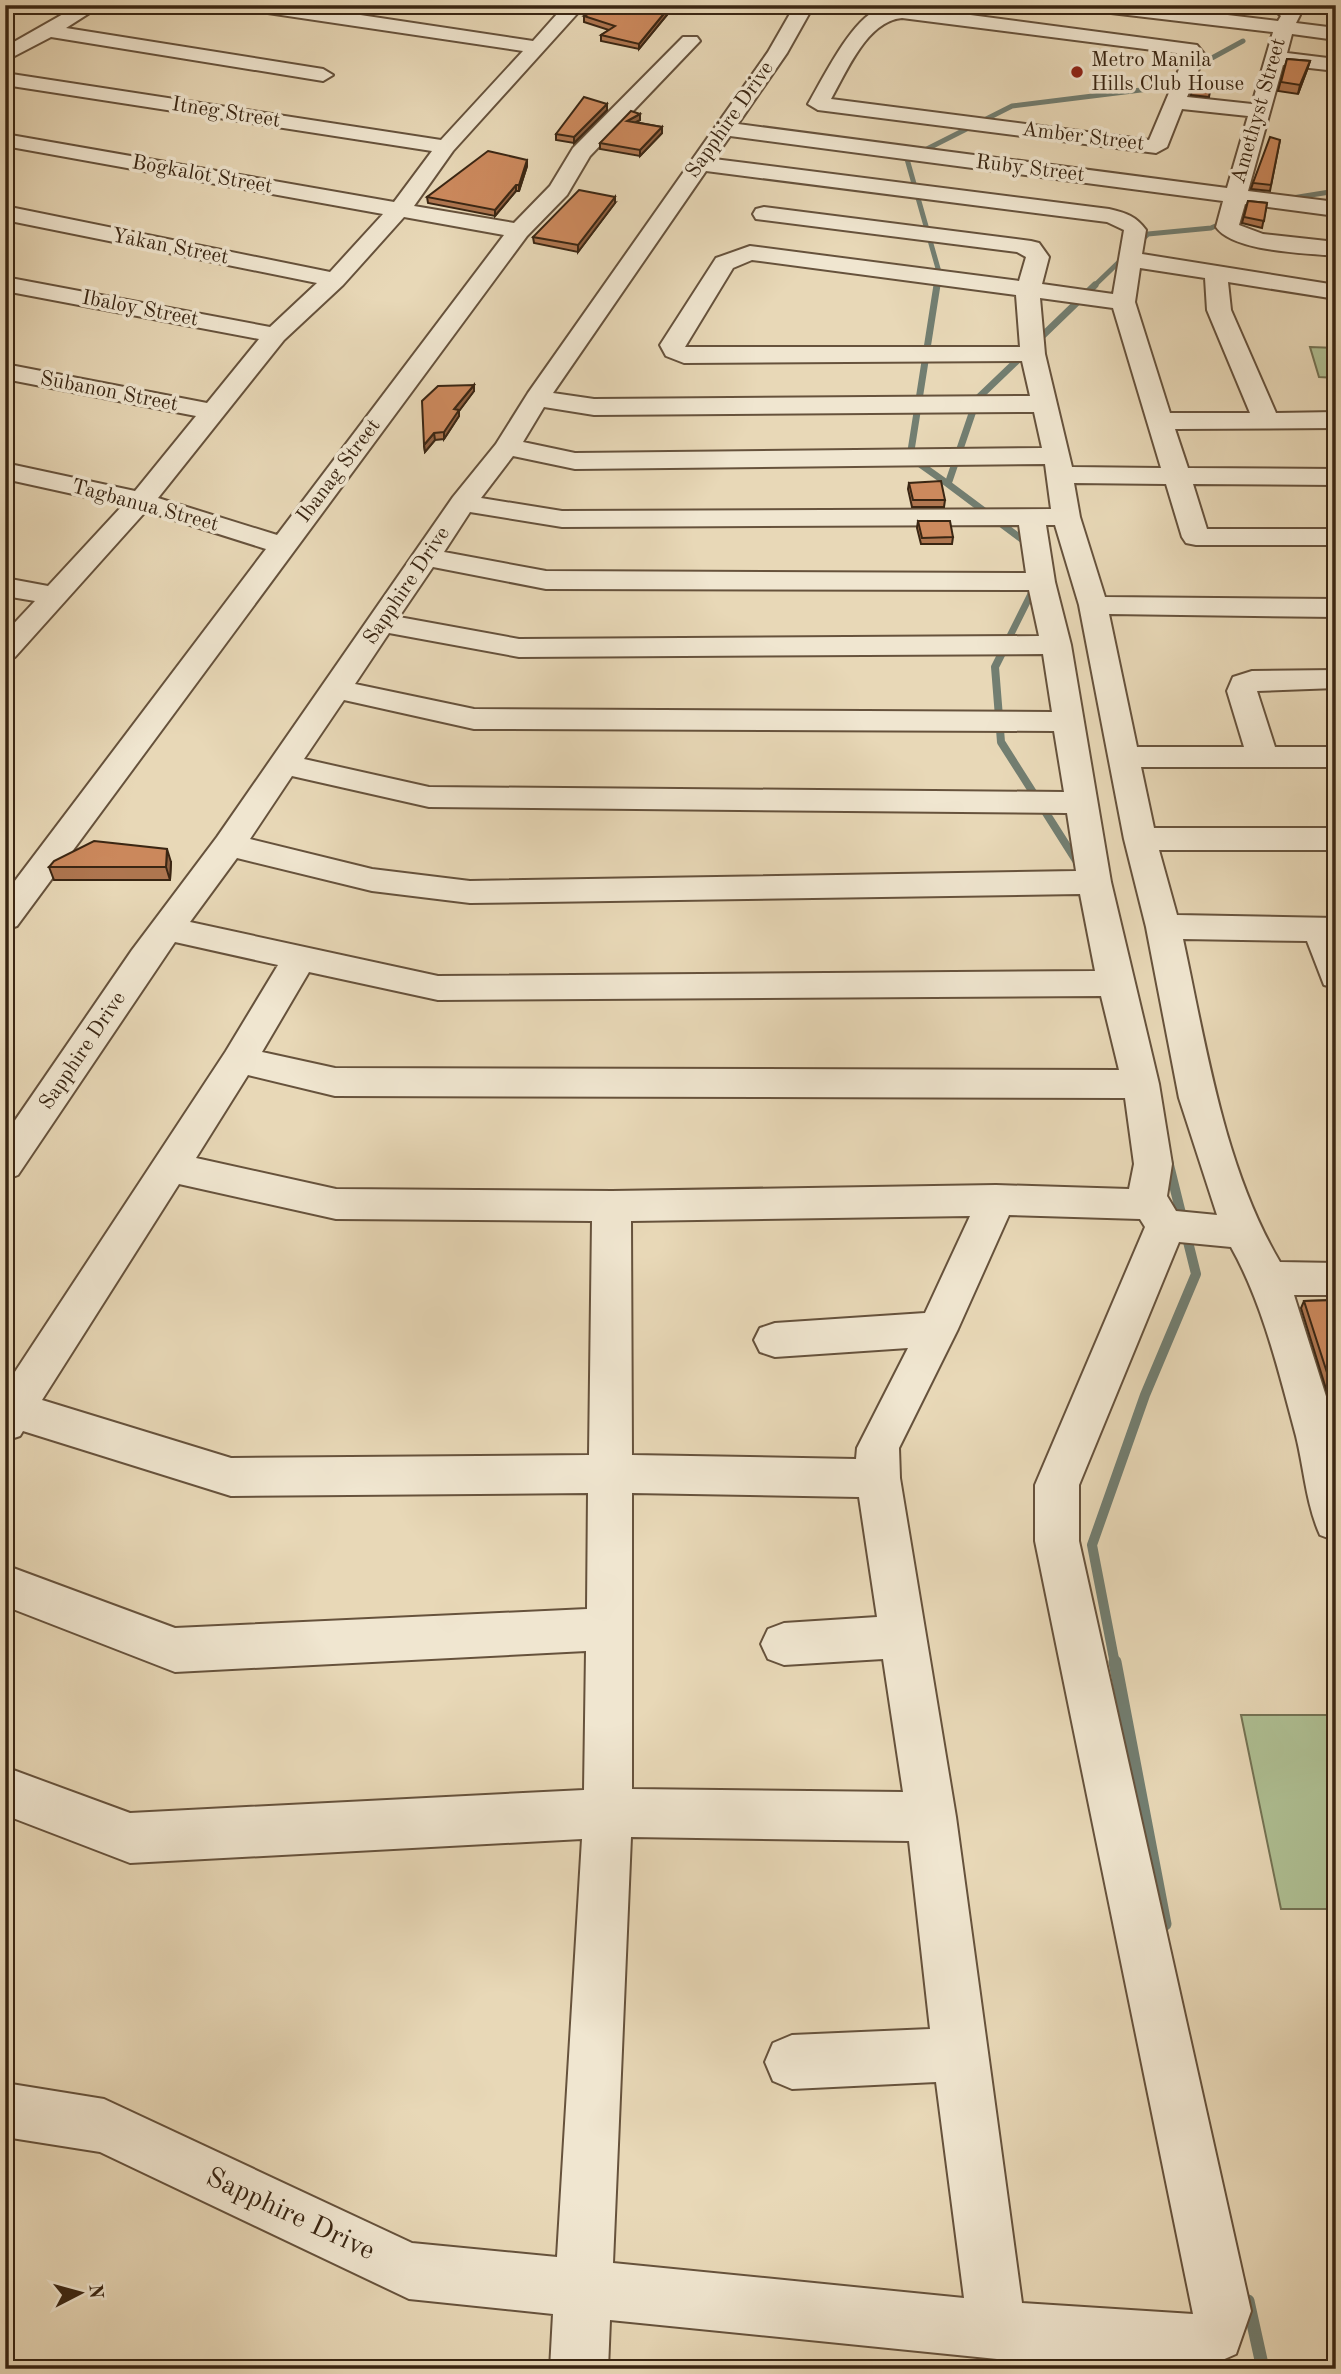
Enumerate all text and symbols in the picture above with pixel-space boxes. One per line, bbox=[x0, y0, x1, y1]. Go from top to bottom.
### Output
street label: Amethyst Street bbox=[1228, 36, 1290, 186]
place label: Metro Manila Hills Club House bbox=[1091, 50, 1244, 95]
street label: Sapphire Drive bbox=[682, 58, 778, 182]
marker: Metro Manila Hills Club House bbox=[1069, 64, 1085, 80]
street label: Itneg Street bbox=[170, 94, 282, 132]
street label: Amber Street bbox=[1021, 119, 1145, 155]
street label: Bogkalot Street bbox=[130, 152, 274, 198]
street label: Ruby Street bbox=[974, 152, 1086, 186]
street label: Yakan Street bbox=[110, 225, 230, 269]
street label: Ibaloy Street bbox=[80, 287, 200, 331]
street label: Subanon Street bbox=[38, 368, 180, 416]
street label: Ibanag Street bbox=[293, 415, 385, 527]
street label: Tagbanua Street bbox=[69, 476, 221, 536]
street label: Sapphire Drive bbox=[360, 523, 454, 649]
street label: Sapphire Drive bbox=[36, 988, 130, 1114]
street label: Sapphire Drive bbox=[201, 2164, 379, 2266]
north arrow bbox=[46, 2258, 116, 2328]
text: N bbox=[84, 2283, 105, 2300]

